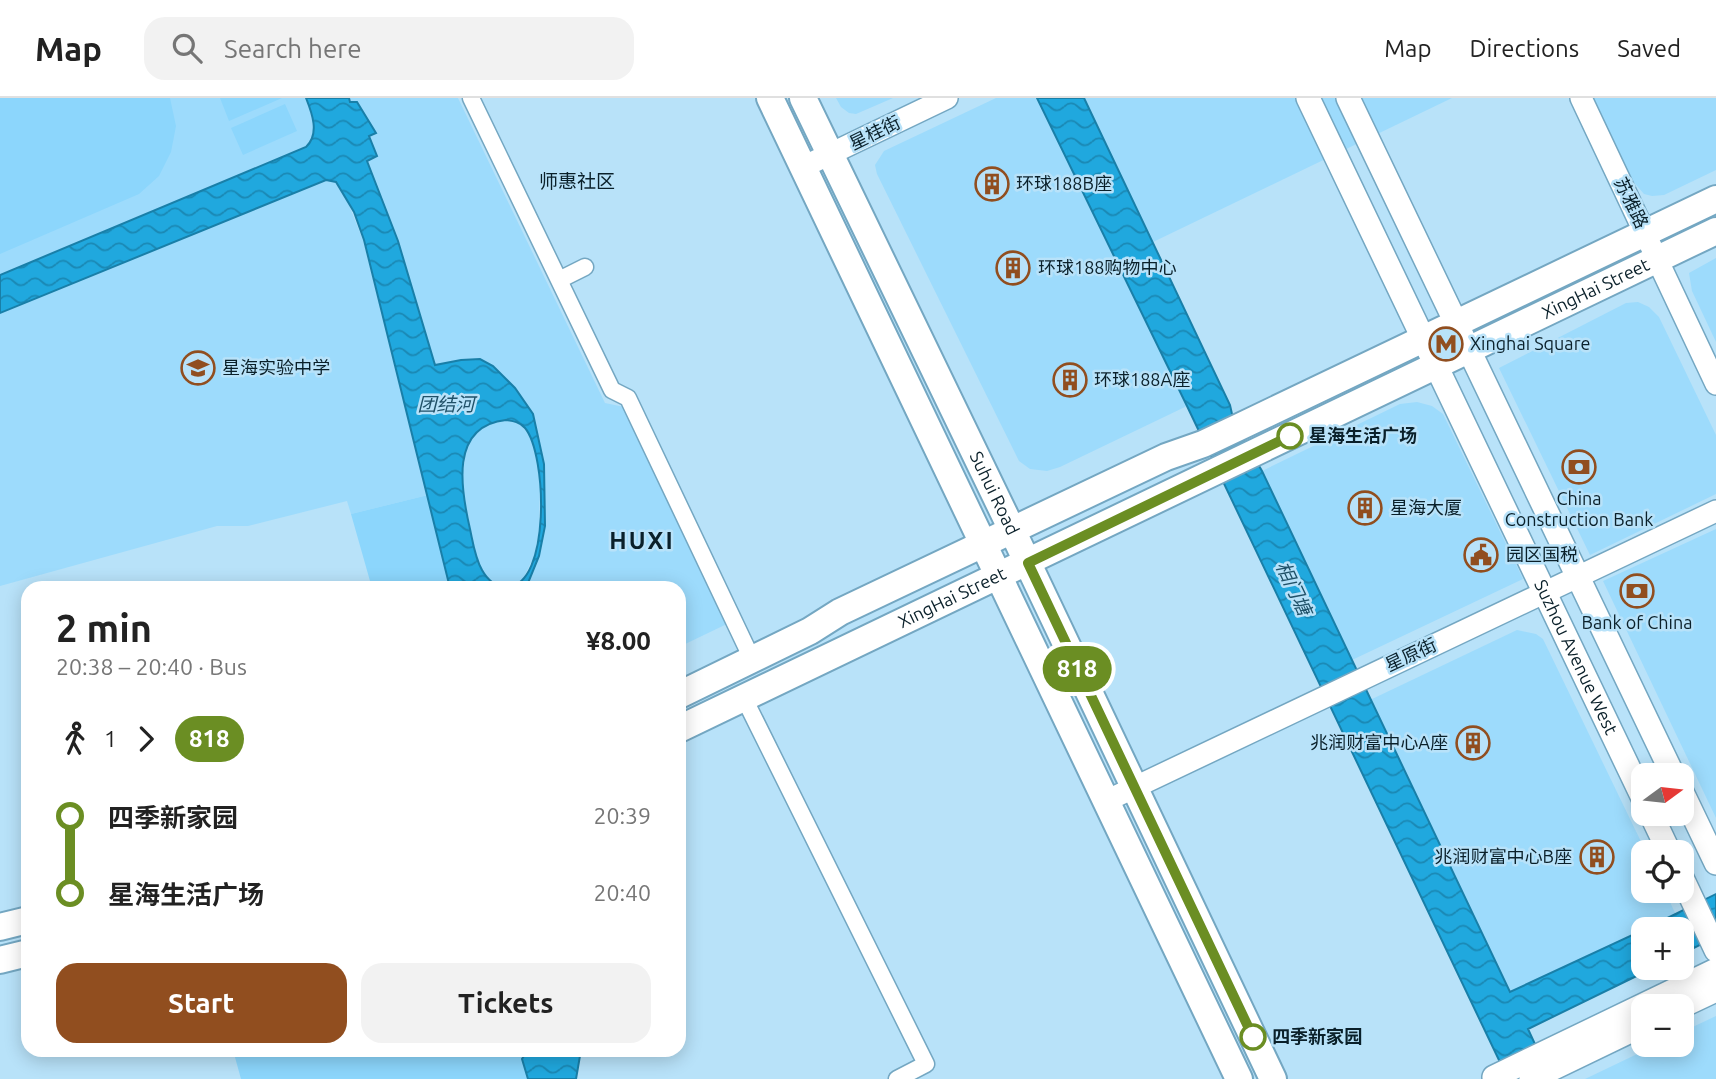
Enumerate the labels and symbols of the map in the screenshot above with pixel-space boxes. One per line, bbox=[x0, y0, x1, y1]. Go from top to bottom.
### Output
street label: 星桂街 bbox=[846, 111, 903, 153]
building icon: 环球188B座 bbox=[973, 165, 1011, 203]
district label: 师惠社区 bbox=[539, 170, 615, 192]
place label: 环球188B座 bbox=[1016, 173, 1112, 193]
street label: 苏雅路 bbox=[1611, 174, 1653, 231]
building icon: 环球188购物中心 bbox=[994, 249, 1032, 287]
street label: XingHai Street bbox=[1538, 254, 1652, 322]
place label: 环球188购物中心 bbox=[1038, 257, 1176, 277]
metro station icon: Xinghai Square bbox=[1427, 325, 1465, 363]
place label: Xinghai Square bbox=[1470, 333, 1590, 353]
school or university icon: 星海实验中学 bbox=[179, 349, 217, 387]
place label: 星海实验中学 bbox=[222, 357, 330, 377]
building icon: 环球188A座 bbox=[1051, 361, 1089, 399]
place label: 环球188A座 bbox=[1094, 369, 1190, 389]
water label: 团结河 bbox=[417, 393, 478, 415]
marker: 星海生活广场 bbox=[1277, 423, 1303, 449]
place label: 星海生活广场 bbox=[1309, 425, 1417, 445]
street label: Suhui Road bbox=[966, 448, 1024, 538]
bank icon: China Construction Bank bbox=[1560, 448, 1598, 486]
place label: China Construction Bank bbox=[1505, 488, 1653, 529]
building icon: 星海大厦 bbox=[1346, 489, 1384, 527]
place label: 星海大厦 bbox=[1390, 497, 1462, 517]
district label: HUXI bbox=[609, 527, 675, 554]
public building icon: 园区国税 bbox=[1462, 536, 1500, 574]
place label: 园区国税 bbox=[1506, 544, 1578, 564]
water label: 相门塘 bbox=[1272, 558, 1317, 621]
street label: XingHai Street bbox=[895, 563, 1009, 631]
bank icon: Bank of China bbox=[1618, 572, 1656, 610]
street label: Suzhou Avenue West bbox=[1531, 576, 1622, 737]
place label: Bank of China bbox=[1582, 612, 1692, 632]
street label: 星原街 bbox=[1382, 634, 1439, 675]
line badge: 818 bbox=[1037, 646, 1117, 692]
building icon: 兆润财富中心A座 bbox=[1454, 724, 1492, 762]
place label: 兆润财富中心A座 bbox=[1310, 732, 1448, 752]
north arrow bbox=[1631, 763, 1694, 826]
building icon: 兆润财富中心B座 bbox=[1578, 838, 1616, 876]
place label: 兆润财富中心B座 bbox=[1435, 846, 1572, 866]
marker: 四季新家园 bbox=[1240, 1024, 1266, 1050]
place label: 四季新家园 bbox=[1272, 1026, 1362, 1046]

